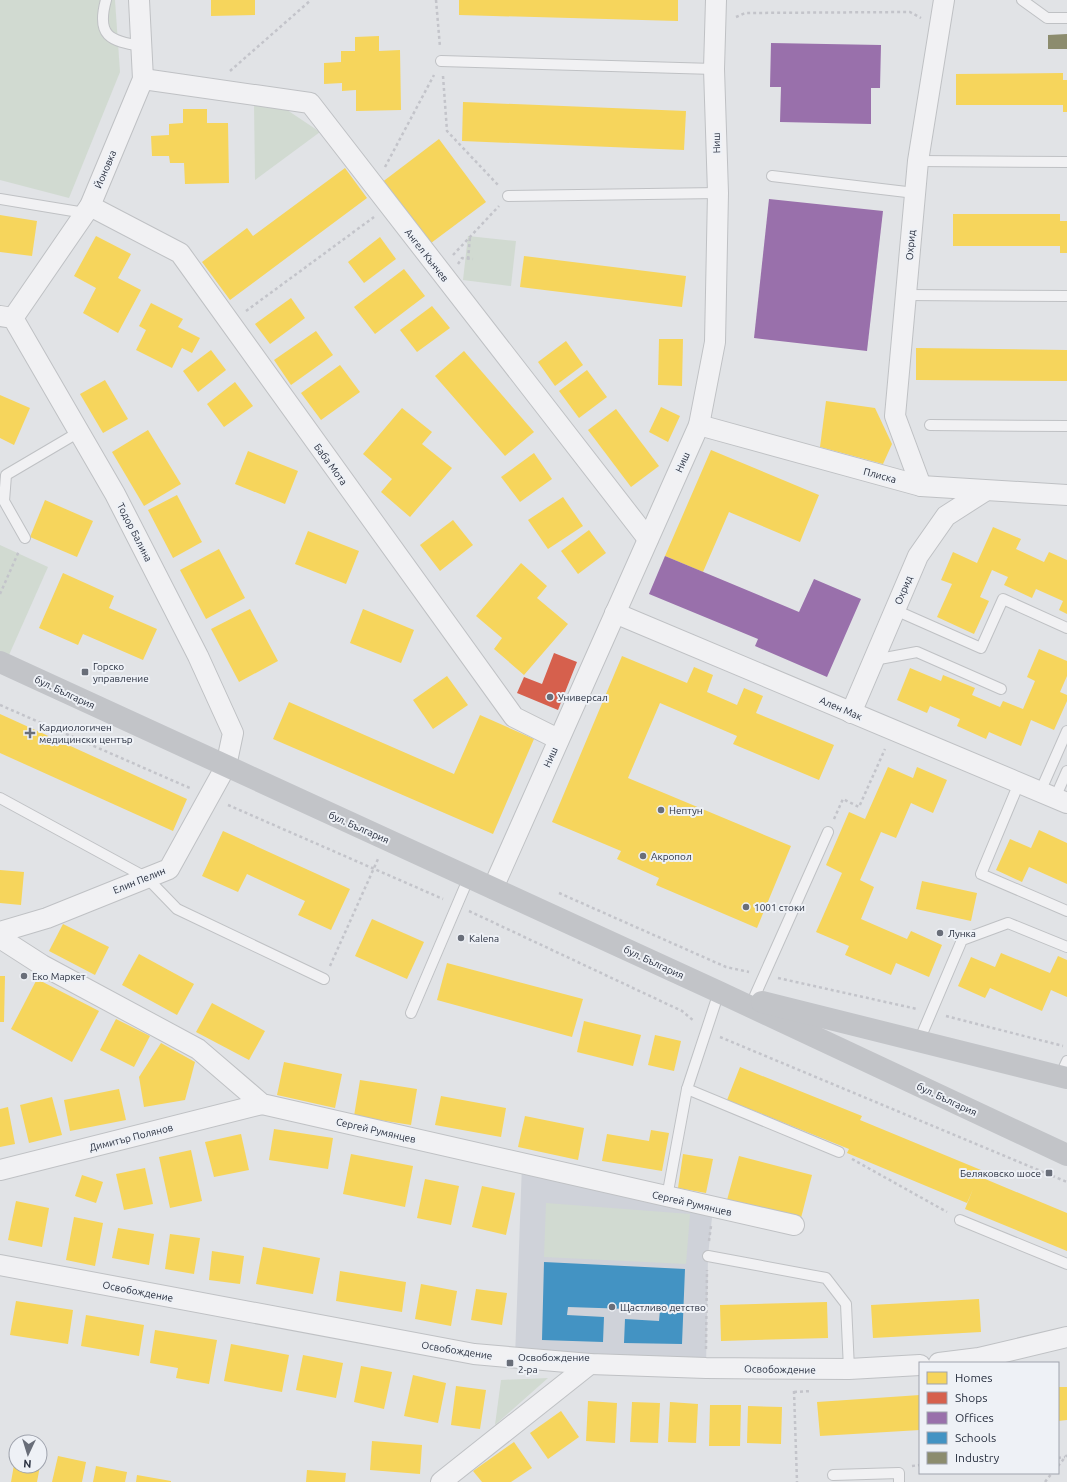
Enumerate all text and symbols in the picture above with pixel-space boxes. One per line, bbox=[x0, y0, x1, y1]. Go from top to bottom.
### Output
street label: Ниш bbox=[711, 132, 722, 154]
street label: Йоновка bbox=[92, 148, 118, 190]
street label: Ангел Кънчев bbox=[403, 227, 451, 284]
street label: Охрид bbox=[904, 229, 917, 261]
street label: Баба Мота bbox=[312, 441, 349, 487]
street label: Ниш bbox=[673, 450, 692, 474]
street label: Плиска bbox=[862, 466, 898, 485]
street label: Тодор Балина bbox=[115, 501, 154, 564]
street label: Охрид bbox=[892, 574, 915, 606]
place label: Горско управление bbox=[93, 661, 149, 684]
marker: Горско управление bbox=[80, 667, 90, 677]
street label: бул. България bbox=[33, 674, 97, 711]
marker: Универсал bbox=[545, 692, 555, 702]
place label: Универсал bbox=[558, 692, 608, 703]
street label: Ален Мак bbox=[818, 695, 864, 722]
place label: Кардиологичен медицински център bbox=[39, 722, 133, 745]
marker: Кардиологичен медицински център bbox=[24, 727, 36, 739]
street label: Ниш bbox=[541, 745, 560, 769]
marker: Нептун bbox=[656, 805, 666, 815]
place label: Нептун bbox=[669, 805, 703, 816]
street label: бул. България bbox=[327, 809, 391, 846]
marker: Акропол bbox=[638, 851, 648, 861]
place label: Акропол bbox=[651, 851, 692, 862]
street label: Елин Пелин bbox=[111, 865, 167, 896]
marker: 1001 стоки bbox=[741, 902, 751, 912]
place label: 1001 стоки bbox=[754, 902, 805, 913]
marker: Лунка bbox=[935, 928, 945, 938]
place label: Лунка bbox=[948, 928, 976, 939]
marker: Kalena bbox=[456, 933, 466, 943]
place label: Kalena bbox=[469, 933, 499, 944]
street label: бул. България bbox=[622, 944, 686, 981]
marker: Еко Маркет bbox=[19, 971, 29, 981]
place label: Еко Маркет bbox=[32, 971, 86, 982]
street label: бул. България bbox=[915, 1081, 979, 1118]
street label: Сергей Румянцев bbox=[335, 1116, 417, 1145]
street label: Димитър Полянов bbox=[88, 1122, 174, 1153]
place label: Беляковско шосе bbox=[960, 1168, 1041, 1179]
marker: Беляковско шосе bbox=[1044, 1168, 1054, 1178]
street label: Сергей Румянцев bbox=[651, 1189, 733, 1218]
street label: Освобождение bbox=[102, 1279, 174, 1304]
marker: Щастливо детство bbox=[607, 1302, 617, 1312]
place label: Щастливо детство bbox=[620, 1302, 706, 1313]
street label: Освобождение bbox=[421, 1339, 493, 1362]
place label: Освобождение 2-ра bbox=[518, 1352, 590, 1375]
marker: Освобождение 2-ра bbox=[505, 1358, 515, 1368]
legend bbox=[919, 1362, 1059, 1474]
street label: Освобождение bbox=[744, 1363, 816, 1376]
text: Homes bbox=[955, 1371, 993, 1384]
text: Shops bbox=[955, 1391, 987, 1404]
text: Offices bbox=[955, 1411, 994, 1424]
text: Schools bbox=[955, 1431, 996, 1444]
north arrow bbox=[8, 1434, 48, 1474]
text: Industry bbox=[955, 1451, 1000, 1464]
text: N bbox=[23, 1458, 32, 1470]

